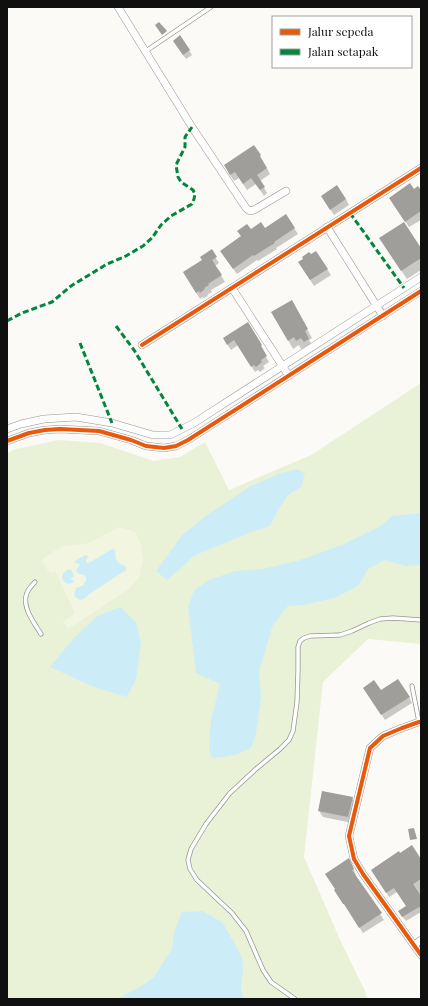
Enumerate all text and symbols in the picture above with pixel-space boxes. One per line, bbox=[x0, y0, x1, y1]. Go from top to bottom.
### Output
legend bbox=[272, 16, 412, 68]
text: Jalur sepeda bbox=[307, 23, 374, 39]
text: Jalan setapak bbox=[307, 43, 379, 59]

